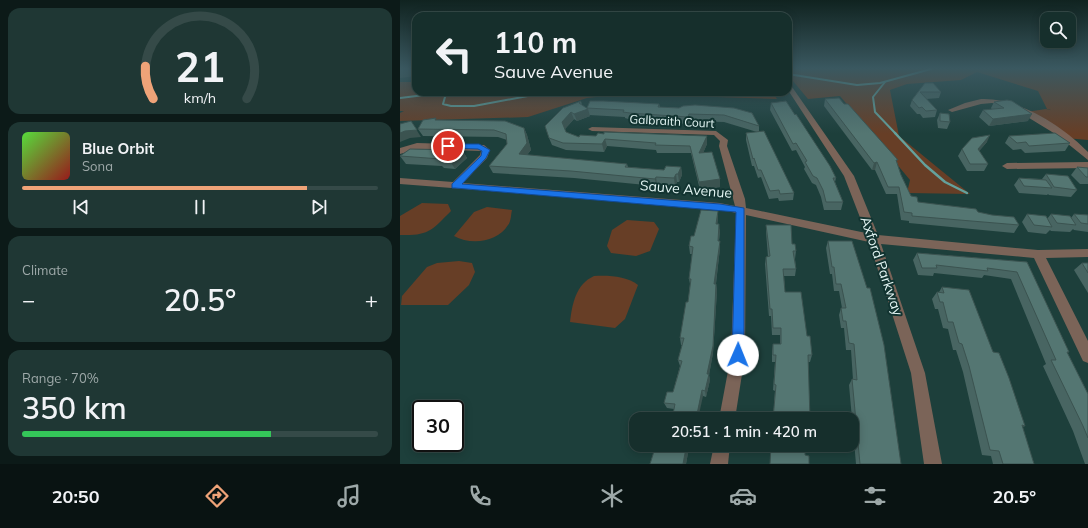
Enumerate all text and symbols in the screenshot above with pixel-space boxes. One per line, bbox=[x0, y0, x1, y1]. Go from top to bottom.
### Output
map controls bbox=[1040, 12, 1076, 48]
button: search bbox=[1040, 12, 1076, 48]
text: 110 m bbox=[494, 25, 577, 60]
icon: left bbox=[428, 28, 480, 80]
text: 21 bbox=[175, 40, 225, 92]
text: Sauve Avenue bbox=[494, 60, 613, 83]
text: km/h bbox=[184, 89, 216, 107]
street label: Galbraith Court bbox=[629, 111, 715, 131]
pin bbox=[431, 129, 465, 163]
icon: arrive bbox=[437, 135, 459, 157]
text: Blue Orbit bbox=[82, 139, 154, 158]
text: Sona bbox=[82, 158, 113, 174]
street label: Sauve Avenue bbox=[639, 176, 733, 202]
icon: previous bbox=[70, 196, 92, 218]
icon: pause bbox=[189, 196, 211, 218]
icon: next bbox=[308, 196, 330, 218]
street label: Axford Parkway bbox=[857, 214, 908, 319]
text: Climate bbox=[22, 262, 68, 278]
text: 20.5° bbox=[164, 281, 236, 319]
text: − bbox=[22, 286, 35, 314]
text: + bbox=[365, 286, 378, 314]
position arrow bbox=[717, 334, 759, 376]
text: Range · 70% bbox=[22, 370, 99, 386]
text: 350 km bbox=[22, 389, 127, 427]
speed limit sign: 30 bbox=[412, 400, 464, 452]
text: 20:51 · 1 min · 420 m bbox=[671, 422, 817, 441]
icon: directions bbox=[203, 482, 231, 510]
icon: music bbox=[335, 482, 363, 510]
icon: phone bbox=[466, 482, 494, 510]
icon: climate bbox=[598, 482, 626, 510]
icon: car bbox=[729, 482, 757, 510]
icon: filters bbox=[861, 482, 889, 510]
text: 20:50 bbox=[52, 485, 99, 508]
text: 20.5° bbox=[993, 485, 1036, 508]

